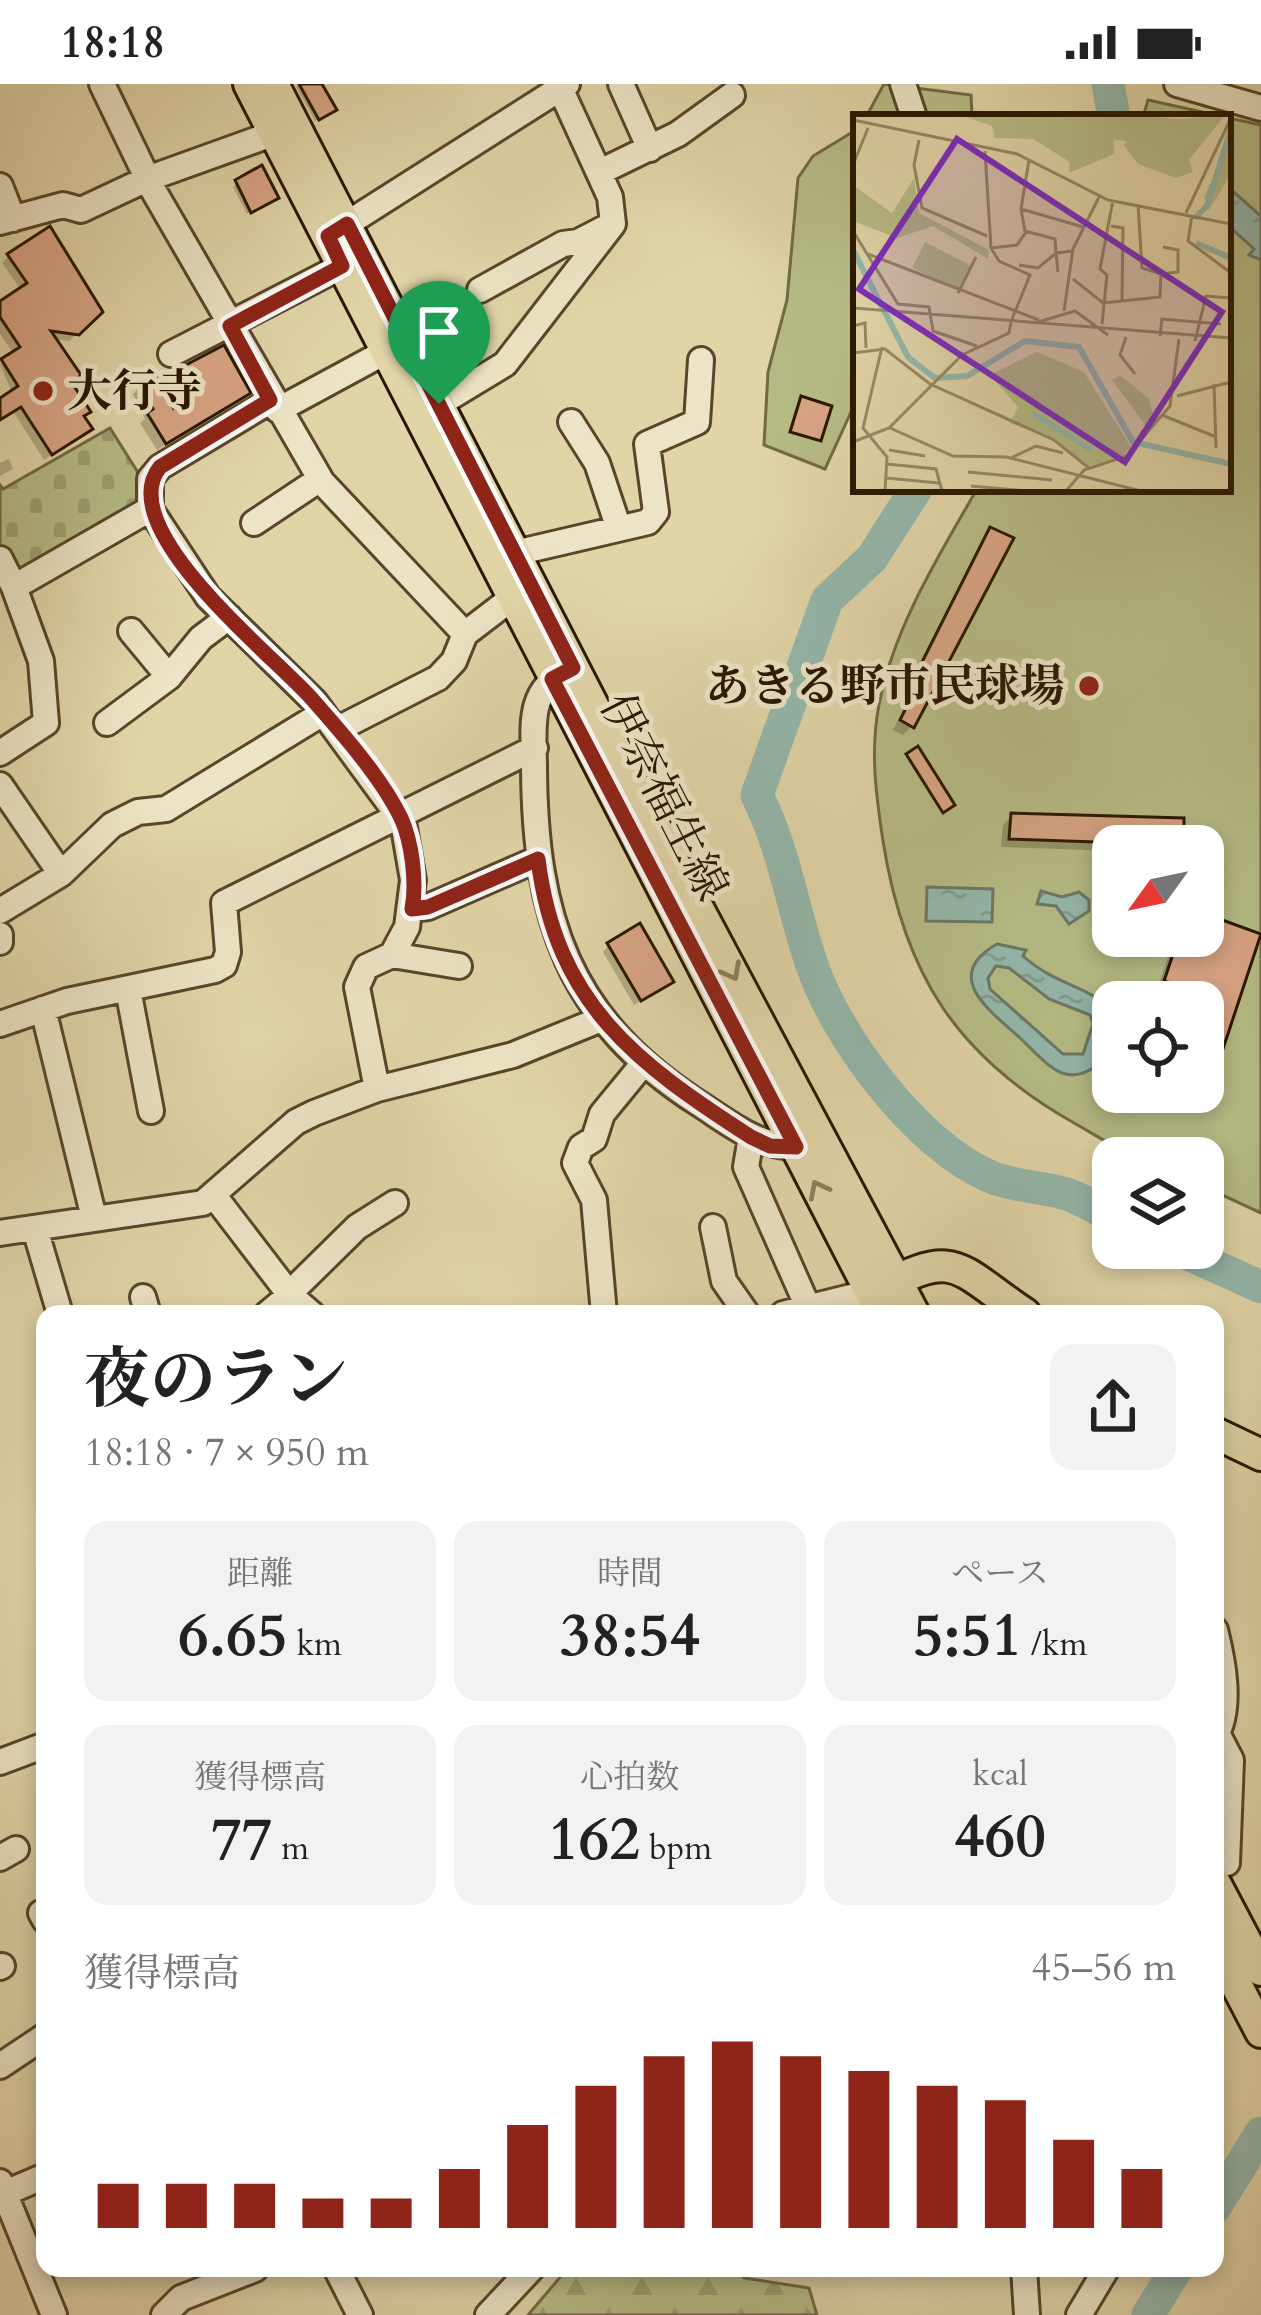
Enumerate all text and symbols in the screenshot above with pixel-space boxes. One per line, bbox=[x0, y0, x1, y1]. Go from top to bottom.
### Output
text: 18:18 bbox=[60, 12, 165, 73]
inset map bbox=[853, 114, 1231, 492]
pin bbox=[388, 281, 490, 404]
icon: arrive bbox=[406, 299, 472, 365]
place label: 大行寺 bbox=[67, 361, 202, 422]
marker: 大行寺 bbox=[30, 378, 56, 404]
place label: あきる野市民球場 bbox=[705, 656, 1065, 717]
marker: あきる野市民球場 bbox=[1076, 673, 1102, 699]
street label: 伊奈福生線 bbox=[586, 683, 742, 911]
north arrow bbox=[1092, 825, 1224, 957]
map controls bbox=[1092, 825, 1224, 1269]
one-way arrow bbox=[717, 959, 740, 981]
button: locate bbox=[1092, 981, 1224, 1113]
button: layers bbox=[1092, 1137, 1224, 1269]
one-way arrow bbox=[810, 1180, 833, 1202]
text: 夜のラン bbox=[84, 1336, 348, 1425]
button: share bbox=[1050, 1344, 1176, 1470]
text: 18:18 · 7 × 950 m bbox=[84, 1426, 369, 1479]
text: 距離 bbox=[227, 1551, 293, 1596]
text: 時間 bbox=[597, 1551, 663, 1596]
text: ペース bbox=[951, 1551, 1049, 1596]
text: 6.65 bbox=[178, 1596, 288, 1677]
text: 38:54 bbox=[560, 1596, 700, 1677]
text: 5:51 bbox=[913, 1596, 1022, 1677]
text: km bbox=[288, 1622, 342, 1667]
text: /km bbox=[1022, 1622, 1087, 1667]
text: kcal bbox=[972, 1752, 1028, 1797]
text: 獲得標高 bbox=[194, 1755, 326, 1800]
text: 心拍数 bbox=[581, 1755, 680, 1800]
text: 460 bbox=[954, 1797, 1046, 1878]
text: 77 bbox=[211, 1800, 272, 1881]
text: 162 bbox=[548, 1800, 640, 1881]
text: m bbox=[272, 1826, 309, 1871]
text: bpm bbox=[640, 1826, 712, 1871]
text: 45–56 m bbox=[1031, 1941, 1176, 1994]
text: 獲得標高 bbox=[84, 1947, 240, 2000]

